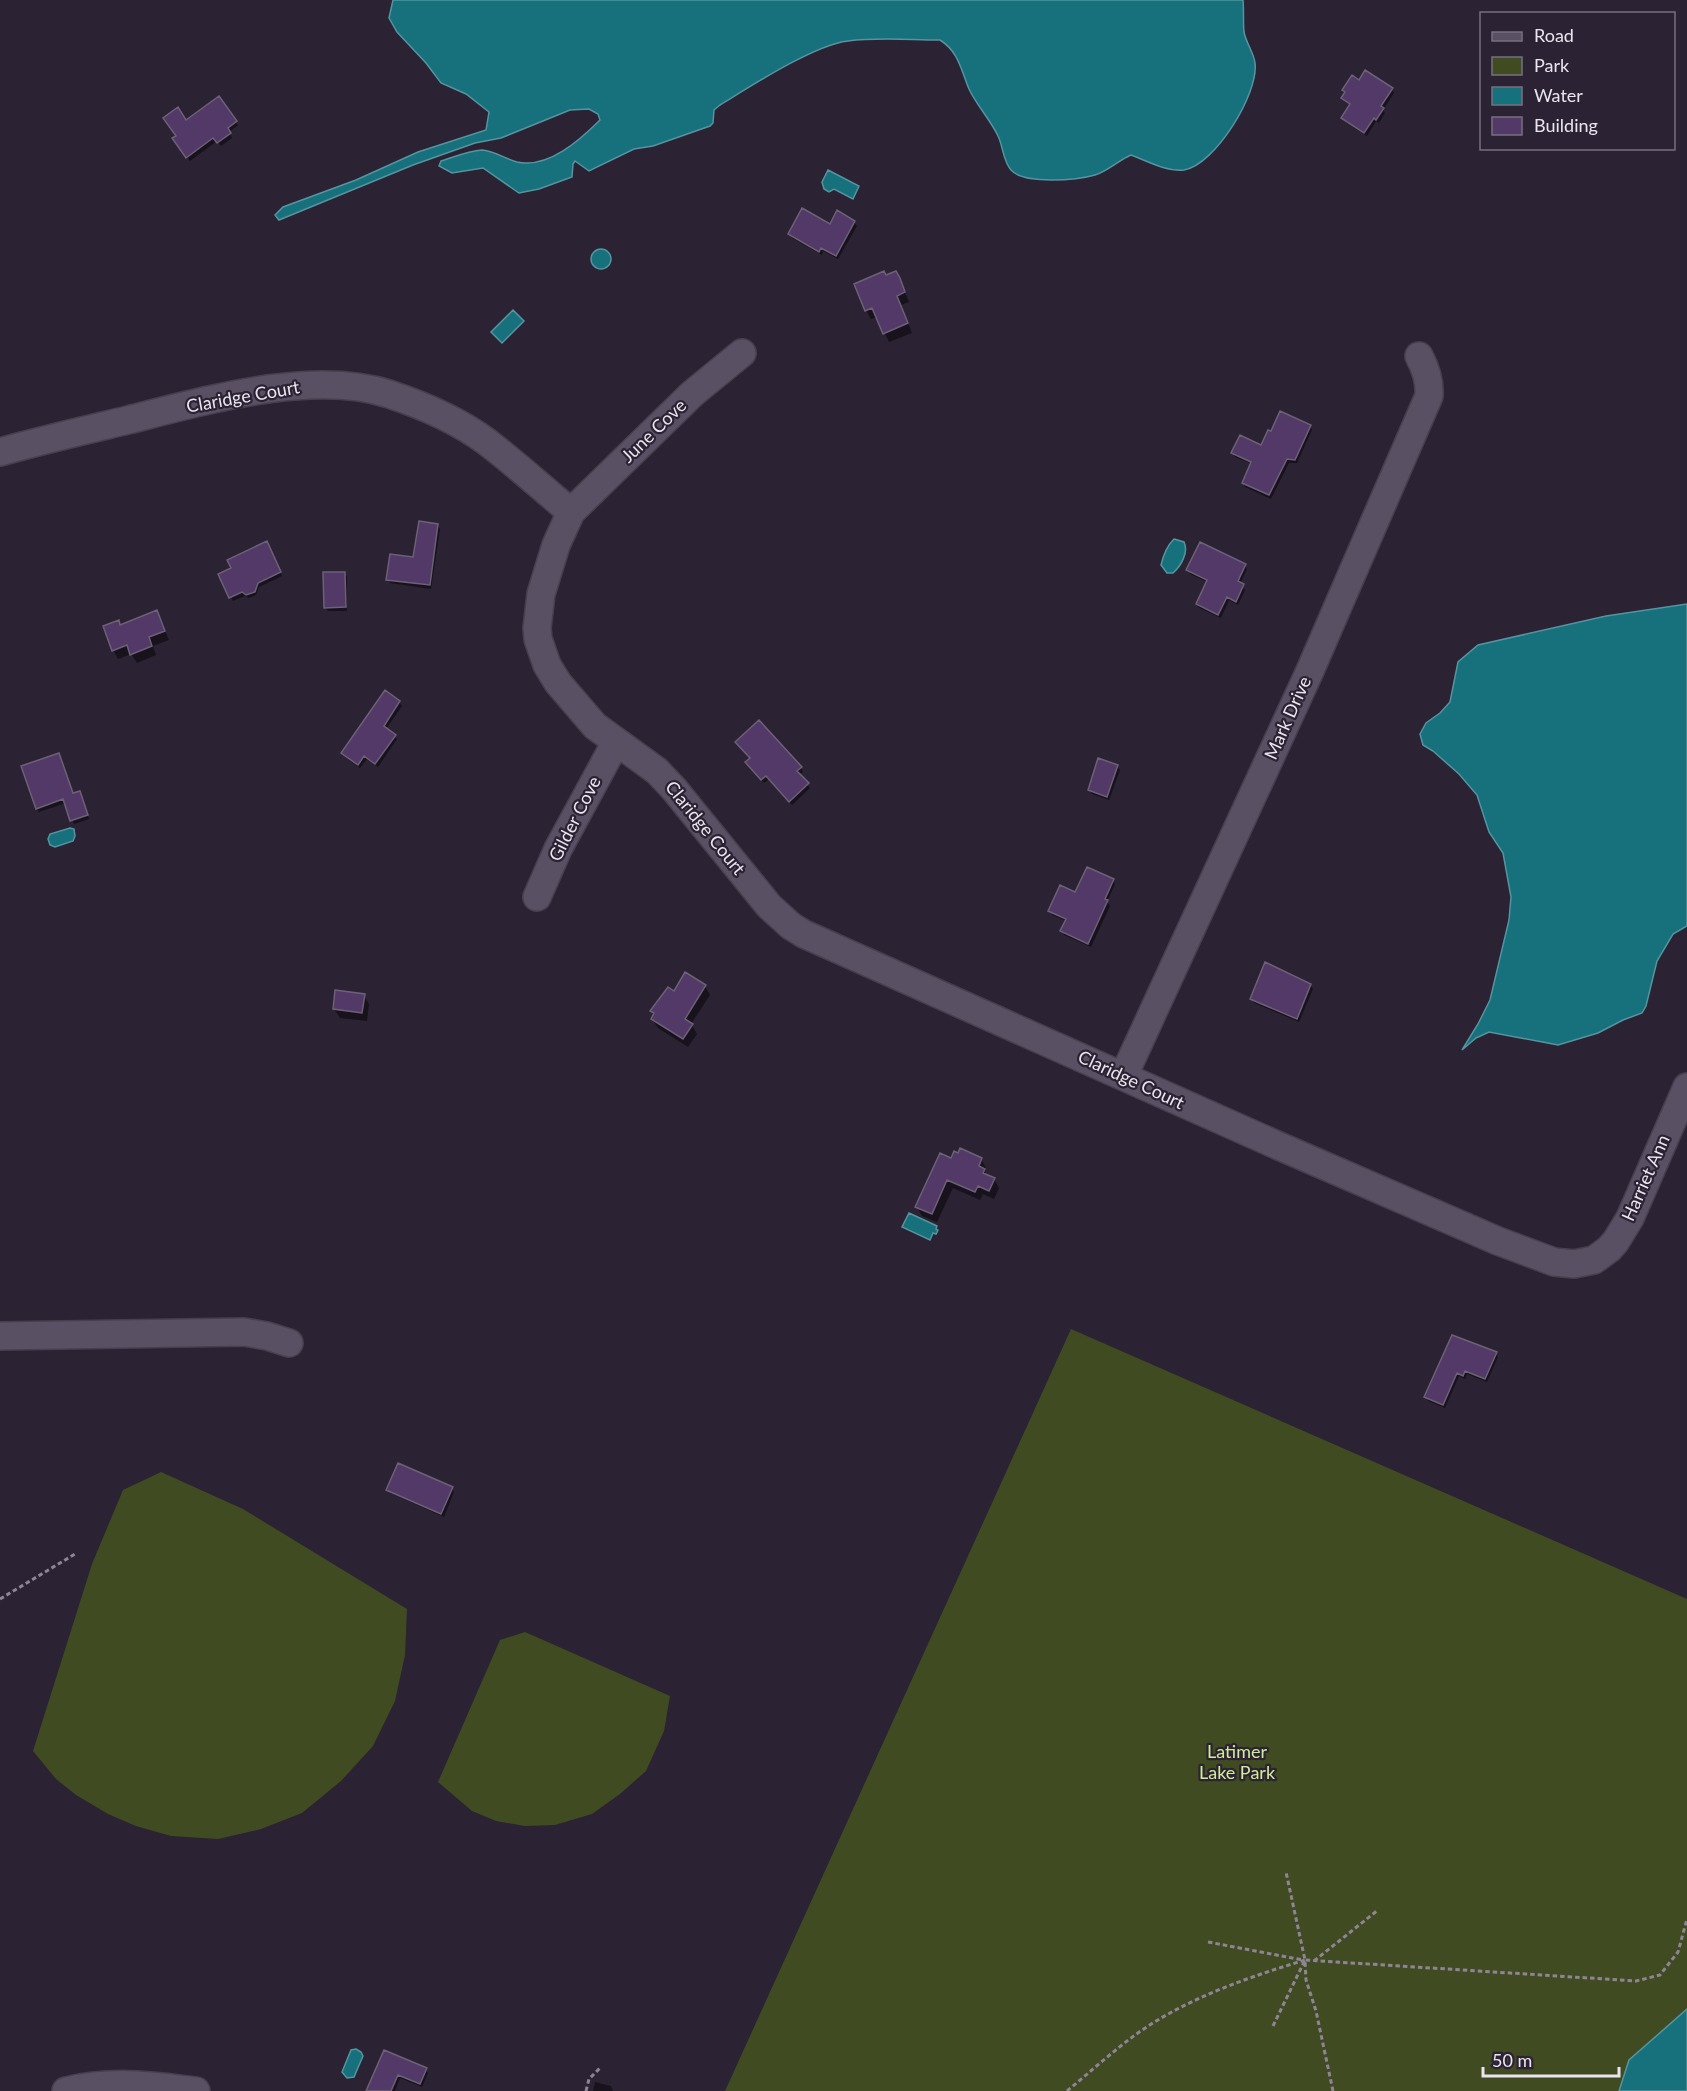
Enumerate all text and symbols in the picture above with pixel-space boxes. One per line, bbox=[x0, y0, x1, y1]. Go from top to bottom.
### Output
legend bbox=[1480, 12, 1675, 150]
text: Road bbox=[1534, 24, 1574, 46]
text: Park bbox=[1534, 54, 1570, 76]
text: Water bbox=[1534, 84, 1583, 106]
text: Building bbox=[1534, 114, 1598, 136]
street label: Claridge Court bbox=[184, 375, 302, 417]
street label: June Cove bbox=[616, 394, 690, 467]
street label: Mark Drive bbox=[1259, 673, 1315, 763]
street label: Gilder Cove bbox=[543, 772, 605, 865]
street label: Claridge Court bbox=[661, 776, 751, 879]
street label: Claridge Court bbox=[1075, 1045, 1188, 1114]
street label: Harriet Ann bbox=[1616, 1131, 1674, 1224]
park label: Latimer Lake Park bbox=[1199, 1740, 1276, 1783]
scale bar bbox=[1483, 2040, 1620, 2078]
text: 50 m bbox=[1492, 2049, 1532, 2071]

